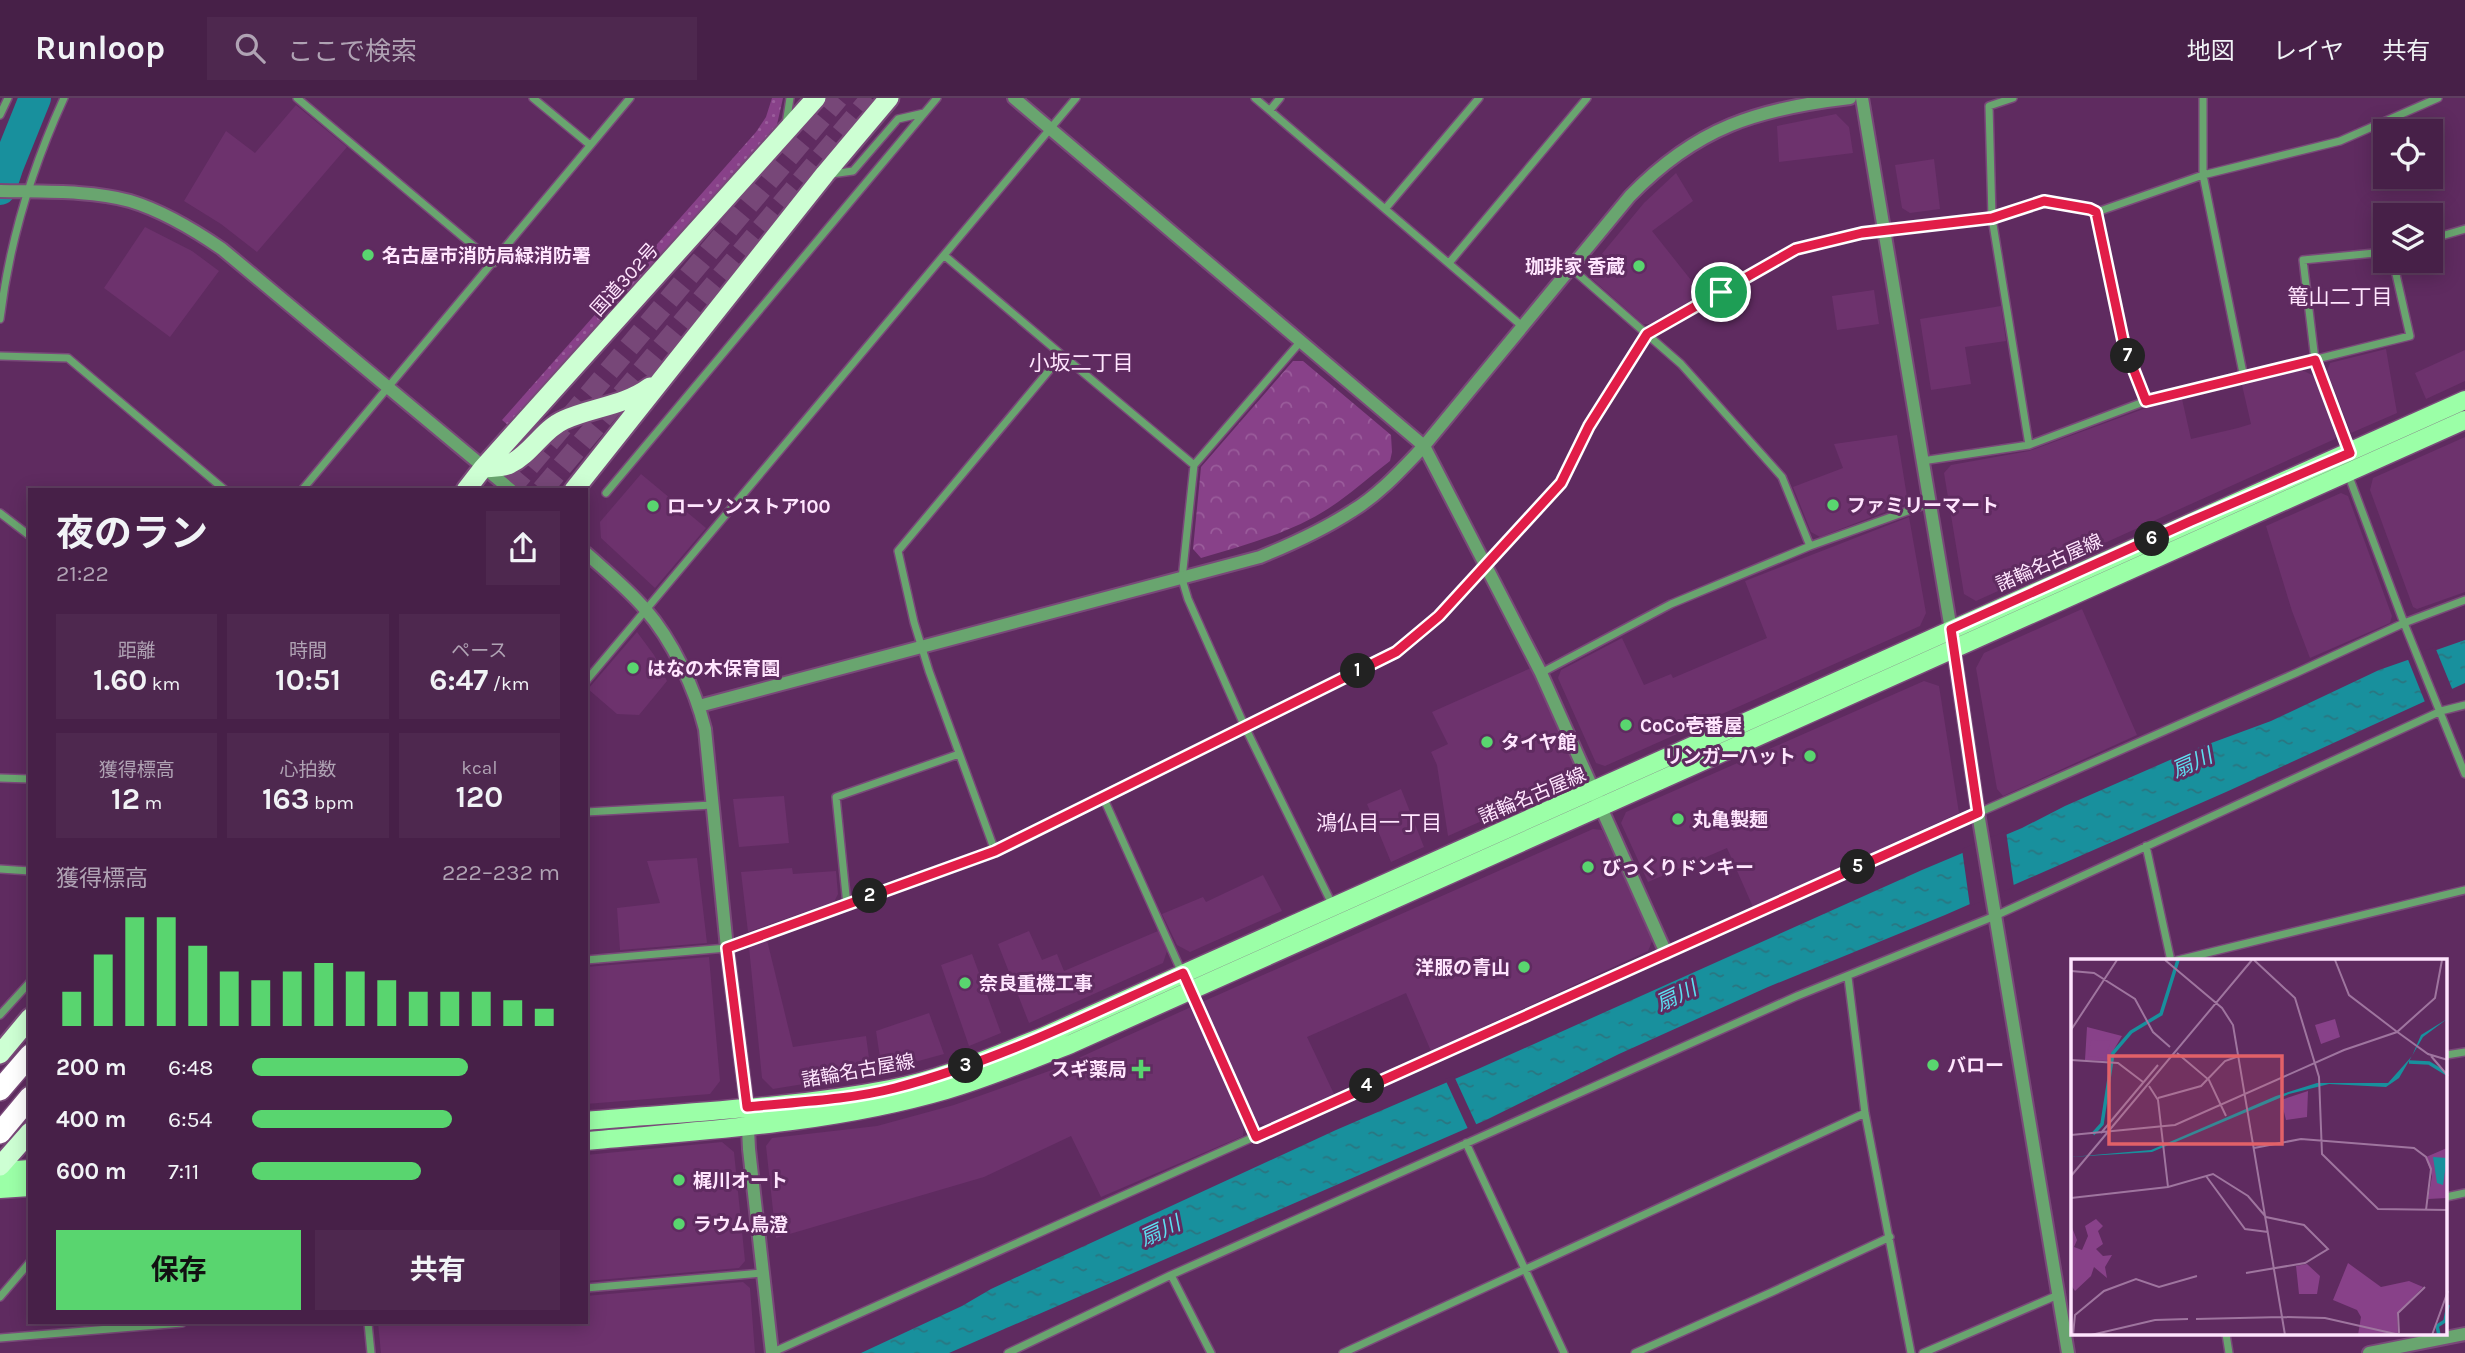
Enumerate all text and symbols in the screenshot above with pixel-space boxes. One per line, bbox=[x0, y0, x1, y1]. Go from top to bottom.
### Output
search box bbox=[207, 17, 697, 80]
text: Runloop bbox=[35, 29, 165, 67]
icon: search bbox=[231, 29, 269, 67]
text: ここで検索 bbox=[287, 36, 417, 67]
text: 地図 bbox=[2187, 37, 2235, 65]
text: レイヤ bbox=[2273, 37, 2344, 65]
text: 共有 bbox=[2382, 37, 2430, 65]
map controls bbox=[2373, 119, 2443, 273]
button: locate bbox=[2373, 119, 2443, 189]
button: layers bbox=[2373, 203, 2443, 273]
street label: 国道302号 bbox=[586, 239, 663, 321]
place label: 名古屋市消防局緑消防署 bbox=[382, 245, 591, 267]
marker: 名古屋市消防局緑消防署 bbox=[360, 247, 376, 263]
place label: 珈琲家 香蔵 bbox=[1525, 256, 1625, 278]
marker: 珈琲家 香蔵 bbox=[1631, 258, 1647, 274]
pin bbox=[1691, 262, 1751, 322]
icon: arrive bbox=[1702, 273, 1740, 311]
district label: 篭山二丁目 bbox=[2288, 285, 2393, 309]
pin: 7 bbox=[2110, 338, 2146, 374]
text: 7 bbox=[2123, 344, 2132, 366]
district label: 小坂二丁目 bbox=[1029, 351, 1134, 375]
place label: ファミリーマート bbox=[1847, 495, 1999, 517]
place label: ローソンストア100 bbox=[667, 496, 830, 518]
marker: ファミリーマート bbox=[1825, 497, 1841, 513]
marker: ローソンストア100 bbox=[645, 498, 661, 514]
text: 夜のラン bbox=[56, 511, 208, 556]
button: share bbox=[486, 511, 560, 585]
pin: 6 bbox=[2134, 522, 2170, 556]
text: 6 bbox=[2146, 527, 2157, 549]
street label: 諸輪名古屋線 bbox=[1993, 530, 2106, 596]
text: 21:22 bbox=[56, 560, 109, 587]
text: 距離 bbox=[118, 640, 156, 662]
text: 時間 bbox=[289, 640, 327, 662]
text: ペース bbox=[451, 640, 507, 662]
pin: 1 bbox=[1340, 654, 1376, 688]
place label: はなの木保育園 bbox=[647, 658, 780, 680]
text: 1 bbox=[1354, 659, 1361, 681]
marker: はなの木保育園 bbox=[625, 660, 641, 676]
text: 1.60 bbox=[93, 662, 147, 698]
text: 10:51 bbox=[275, 662, 341, 698]
text: 6:47 bbox=[429, 662, 488, 698]
text: km bbox=[147, 673, 180, 695]
text: /km bbox=[488, 673, 529, 695]
place label: CoCo壱番屋 bbox=[1640, 715, 1743, 737]
marker: CoCo壱番屋 bbox=[1618, 717, 1634, 733]
place label: タイヤ館 bbox=[1501, 732, 1576, 754]
marker: タイヤ館 bbox=[1479, 734, 1495, 750]
water label: 扇川 bbox=[2168, 743, 2218, 783]
place label: リンガーハット bbox=[1663, 746, 1796, 768]
marker: リンガーハット bbox=[1802, 748, 1818, 764]
text: kcal bbox=[461, 757, 497, 779]
text: 獲得標高 bbox=[99, 759, 175, 781]
text: 心拍数 bbox=[279, 759, 337, 781]
street label: 諸輪名古屋線 bbox=[1476, 764, 1589, 828]
text: 120 bbox=[455, 779, 503, 815]
text: 12 bbox=[111, 781, 140, 817]
text: 163 bbox=[262, 781, 309, 817]
text: m bbox=[140, 792, 162, 814]
text: bpm bbox=[309, 792, 354, 814]
place label: 丸亀製麺 bbox=[1692, 809, 1768, 831]
district label: 鴻仏目一丁目 bbox=[1316, 811, 1442, 835]
marker: 丸亀製麺 bbox=[1670, 811, 1686, 827]
pin: 5 bbox=[1840, 850, 1876, 884]
text: 5 bbox=[1852, 855, 1863, 877]
place label: びっくりドンキー bbox=[1602, 857, 1754, 879]
text: 222–232 m bbox=[442, 859, 560, 886]
marker: びっくりドンキー bbox=[1580, 859, 1596, 875]
text: 獲得標高 bbox=[56, 865, 148, 892]
pin: 2 bbox=[852, 878, 888, 914]
text: 2 bbox=[864, 884, 875, 906]
place label: 洋服の青山 bbox=[1415, 957, 1510, 979]
marker: 洋服の青山 bbox=[1516, 959, 1532, 975]
inset map bbox=[2071, 959, 2448, 1336]
place label: 奈良重機工事 bbox=[979, 973, 1093, 995]
marker: 奈良重機工事 bbox=[957, 975, 973, 991]
water label: 扇川 bbox=[1652, 975, 1702, 1016]
pin: 3 bbox=[948, 1048, 984, 1084]
street label: 諸輪名古屋線 bbox=[800, 1050, 916, 1092]
text: 200 m bbox=[56, 1054, 127, 1081]
text: 6:48 bbox=[168, 1054, 213, 1081]
text: 3 bbox=[960, 1054, 971, 1076]
place label: バロー bbox=[1947, 1055, 2004, 1077]
marker: バロー bbox=[1925, 1057, 1941, 1073]
place label: スギ薬局 bbox=[1051, 1059, 1127, 1081]
marker: スギ薬局 bbox=[1133, 1061, 1149, 1077]
pin: 4 bbox=[1350, 1068, 1384, 1104]
text: 4 bbox=[1361, 1074, 1372, 1096]
text: 400 m bbox=[56, 1106, 126, 1133]
text: 6:54 bbox=[168, 1106, 212, 1133]
text: 600 m bbox=[56, 1158, 127, 1185]
text: 7:11 bbox=[168, 1158, 199, 1185]
place label: 梶川オート bbox=[693, 1170, 788, 1192]
marker: 梶川オート bbox=[671, 1172, 687, 1188]
water label: 扇川 bbox=[1136, 1210, 1186, 1251]
place label: ラウム鳥澄 bbox=[693, 1214, 788, 1236]
marker: ラウム鳥澄 bbox=[671, 1216, 687, 1232]
button: 保存 bbox=[56, 1230, 301, 1310]
button: 共有 bbox=[315, 1230, 560, 1310]

